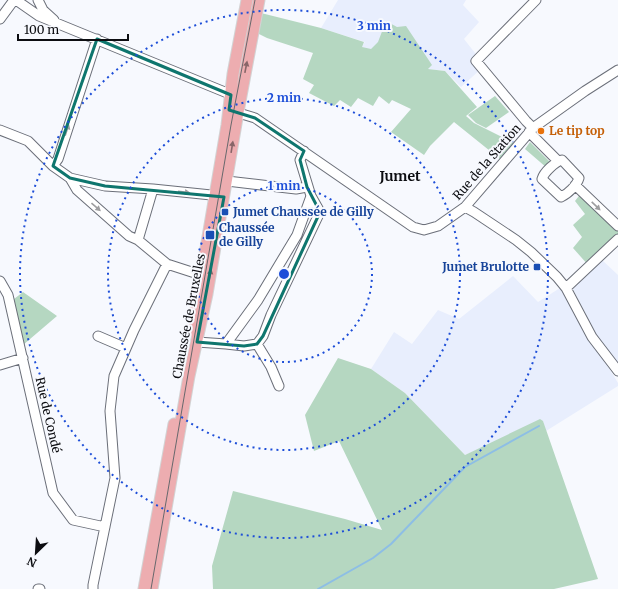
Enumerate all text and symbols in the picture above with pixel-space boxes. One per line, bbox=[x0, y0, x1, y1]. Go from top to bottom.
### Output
scale bar bbox=[18, 16, 128, 42]
text: 3 min bbox=[357, 18, 391, 33]
text: 100 m bbox=[24, 22, 59, 37]
one-way arrow bbox=[243, 61, 249, 73]
text: 2 min bbox=[267, 90, 301, 105]
street label: Rue de la Station bbox=[450, 121, 524, 203]
place label: Le tip top bbox=[549, 123, 605, 138]
one-way arrow bbox=[64, 124, 70, 136]
marker: Le tip top bbox=[536, 126, 546, 136]
one-way arrow bbox=[229, 141, 235, 153]
district label: Jumet bbox=[378, 167, 421, 185]
text: 1 min bbox=[268, 178, 300, 193]
one-way arrow bbox=[178, 189, 190, 195]
one-way arrow bbox=[591, 201, 601, 211]
one-way arrow bbox=[91, 202, 101, 211]
place label: Jumet Chaussée de Gilly bbox=[232, 204, 375, 219]
marker: Jumet Chaussée de Gilly bbox=[220, 207, 230, 217]
place label: Chaussée de Gilly bbox=[219, 220, 275, 249]
marker: Chaussée de Gilly bbox=[204, 229, 216, 241]
street label: Chaussée de Bruxelles bbox=[169, 252, 208, 380]
place label: Jumet Brulotte bbox=[441, 259, 529, 274]
marker: Jumet Brulotte bbox=[532, 262, 542, 272]
centre of rings bbox=[277, 267, 291, 281]
one-way arrow bbox=[208, 269, 214, 282]
street label: Rue de Condé bbox=[32, 375, 65, 454]
north arrow bbox=[16, 533, 56, 573]
text: N bbox=[25, 554, 39, 570]

